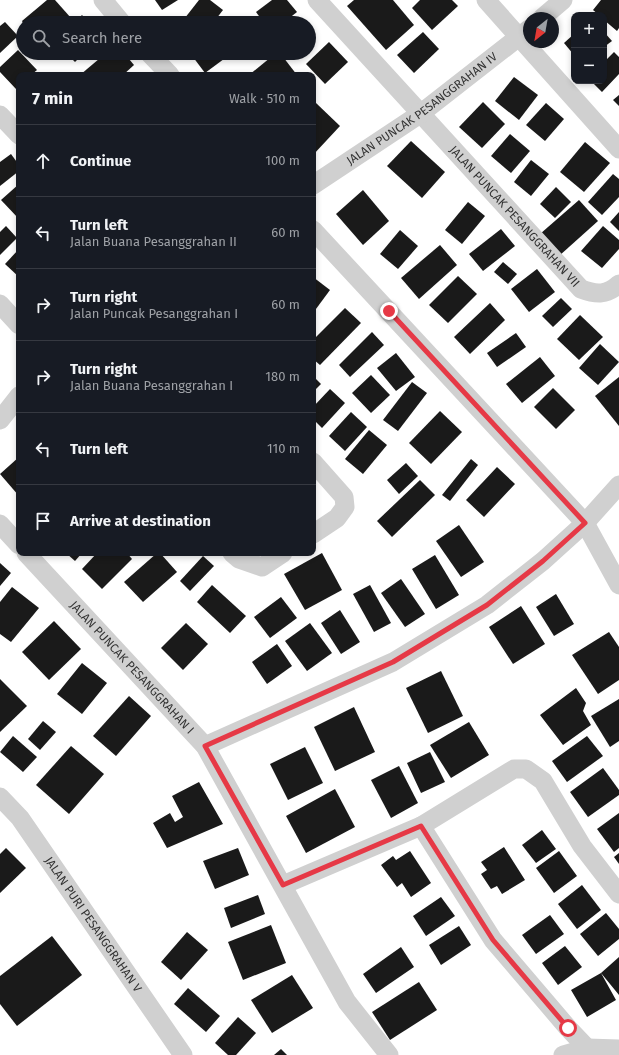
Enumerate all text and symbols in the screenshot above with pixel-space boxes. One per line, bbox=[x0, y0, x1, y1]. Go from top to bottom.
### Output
north arrow bbox=[523, 12, 559, 48]
map controls bbox=[571, 12, 607, 84]
button: + bbox=[571, 12, 607, 48]
search box bbox=[16, 16, 316, 60]
icon: search bbox=[30, 27, 52, 49]
text: Search here bbox=[62, 29, 142, 47]
button: − bbox=[571, 48, 607, 84]
street label: JALAN PUNCAK PESANGGRAHAN IV bbox=[344, 49, 500, 168]
text: 7 min bbox=[32, 88, 73, 109]
text: Walk · 510 m bbox=[229, 91, 300, 106]
street label: JALAN PUNCAK PESANGGRAHAN VII bbox=[447, 143, 583, 290]
icon: ahead bbox=[32, 150, 54, 172]
text: Continue bbox=[70, 152, 131, 170]
text: 100 m bbox=[265, 153, 300, 168]
text: Turn left bbox=[70, 216, 128, 234]
icon: left bbox=[32, 222, 54, 244]
text: 60 m bbox=[271, 225, 300, 240]
text: Jalan Buana Pesanggrahan II bbox=[70, 234, 237, 249]
text: Turn right bbox=[70, 288, 137, 306]
icon: right bbox=[32, 294, 54, 316]
text: 60 m bbox=[271, 297, 300, 312]
route end bbox=[380, 302, 398, 320]
text: Jalan Puncak Pesanggrahan I bbox=[70, 306, 238, 321]
text: Turn right bbox=[70, 360, 137, 378]
icon: right bbox=[32, 366, 54, 388]
text: 180 m bbox=[265, 369, 300, 384]
text: Jalan Buana Pesanggrahan I bbox=[70, 378, 233, 393]
icon: left bbox=[32, 438, 54, 460]
text: Turn left bbox=[70, 440, 128, 458]
text: 110 m bbox=[267, 441, 300, 456]
icon: arrive bbox=[32, 510, 54, 532]
text: Arrive at destination bbox=[70, 512, 211, 530]
street label: JALAN PUNCAK PESANGGRAHAN I bbox=[67, 598, 197, 737]
street label: JALAN PURI PESANGGRAHAN V bbox=[42, 854, 145, 995]
route start bbox=[559, 1019, 577, 1037]

